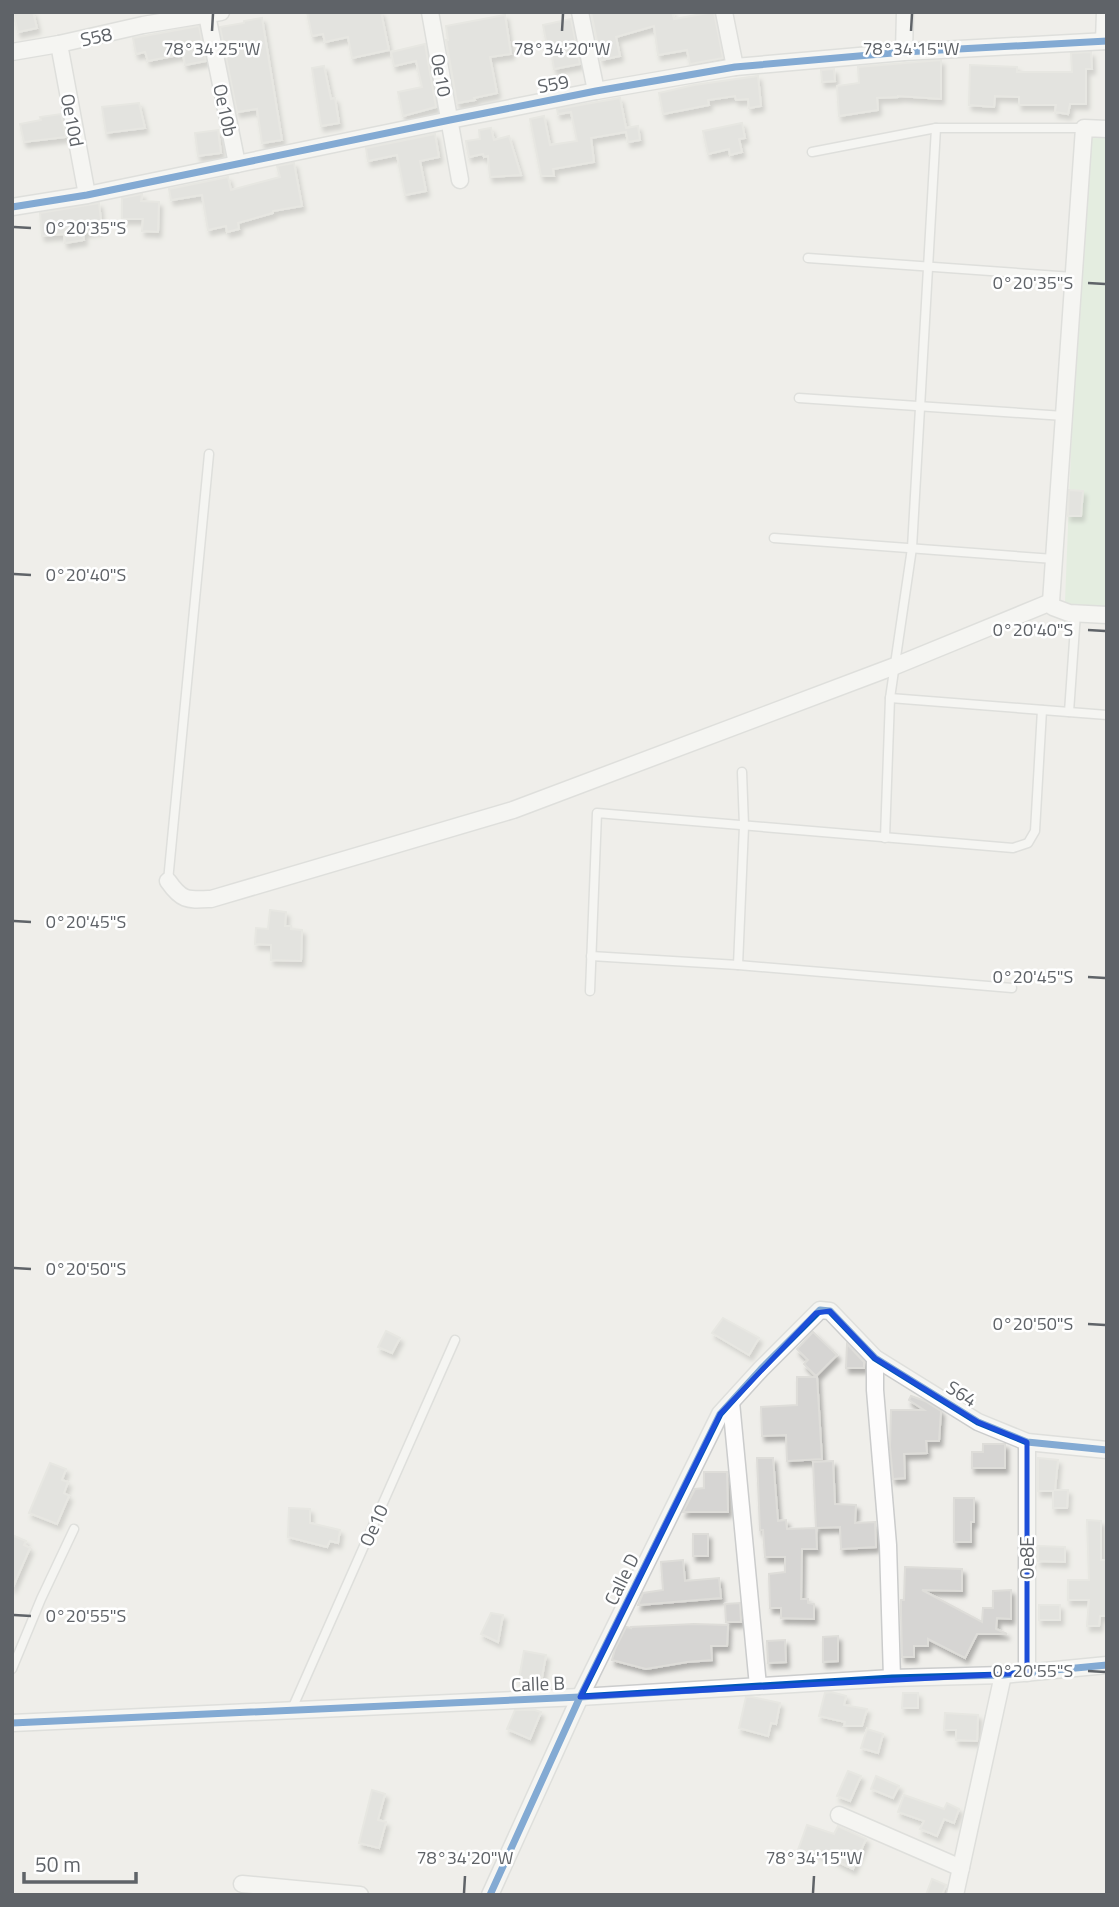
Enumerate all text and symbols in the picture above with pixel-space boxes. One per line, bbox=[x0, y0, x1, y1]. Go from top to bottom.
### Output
street label: S58 bbox=[77, 18, 115, 54]
text: 78°34'25"W bbox=[164, 35, 261, 62]
text: 78°34'20"W bbox=[514, 35, 611, 62]
text: 78°34'15"W bbox=[863, 35, 960, 62]
street label: Oe10 bbox=[424, 51, 460, 99]
street label: S59 bbox=[535, 66, 571, 100]
street label: Oe10b bbox=[206, 81, 246, 139]
street label: Oe10d bbox=[54, 91, 92, 149]
text: 0°20'35"S bbox=[46, 214, 126, 241]
text: 0°20'35"S bbox=[993, 269, 1073, 296]
text: 0°20'40"S bbox=[46, 561, 126, 588]
text: 0°20'40"S bbox=[993, 616, 1073, 643]
text: 0°20'45"S bbox=[46, 908, 126, 935]
text: 0°20'45"S bbox=[993, 963, 1073, 990]
text: 0°20'50"S bbox=[46, 1255, 126, 1282]
text: 0°20'50"S bbox=[993, 1310, 1073, 1337]
street label: S64 bbox=[941, 1372, 983, 1414]
street label: Oe10 bbox=[351, 1499, 395, 1551]
street label: Oe8E bbox=[1012, 1536, 1041, 1580]
street label: Calle D bbox=[596, 1548, 646, 1610]
text: 0°20'55"S bbox=[46, 1602, 126, 1629]
text: 0°20'55"S bbox=[993, 1657, 1073, 1684]
street label: Calle B bbox=[510, 1668, 566, 1698]
scale bar bbox=[24, 1840, 136, 1884]
text: 78°34'20"W bbox=[417, 1844, 514, 1871]
text: 78°34'15"W bbox=[766, 1844, 863, 1871]
text: 50 m bbox=[35, 1848, 81, 1880]

